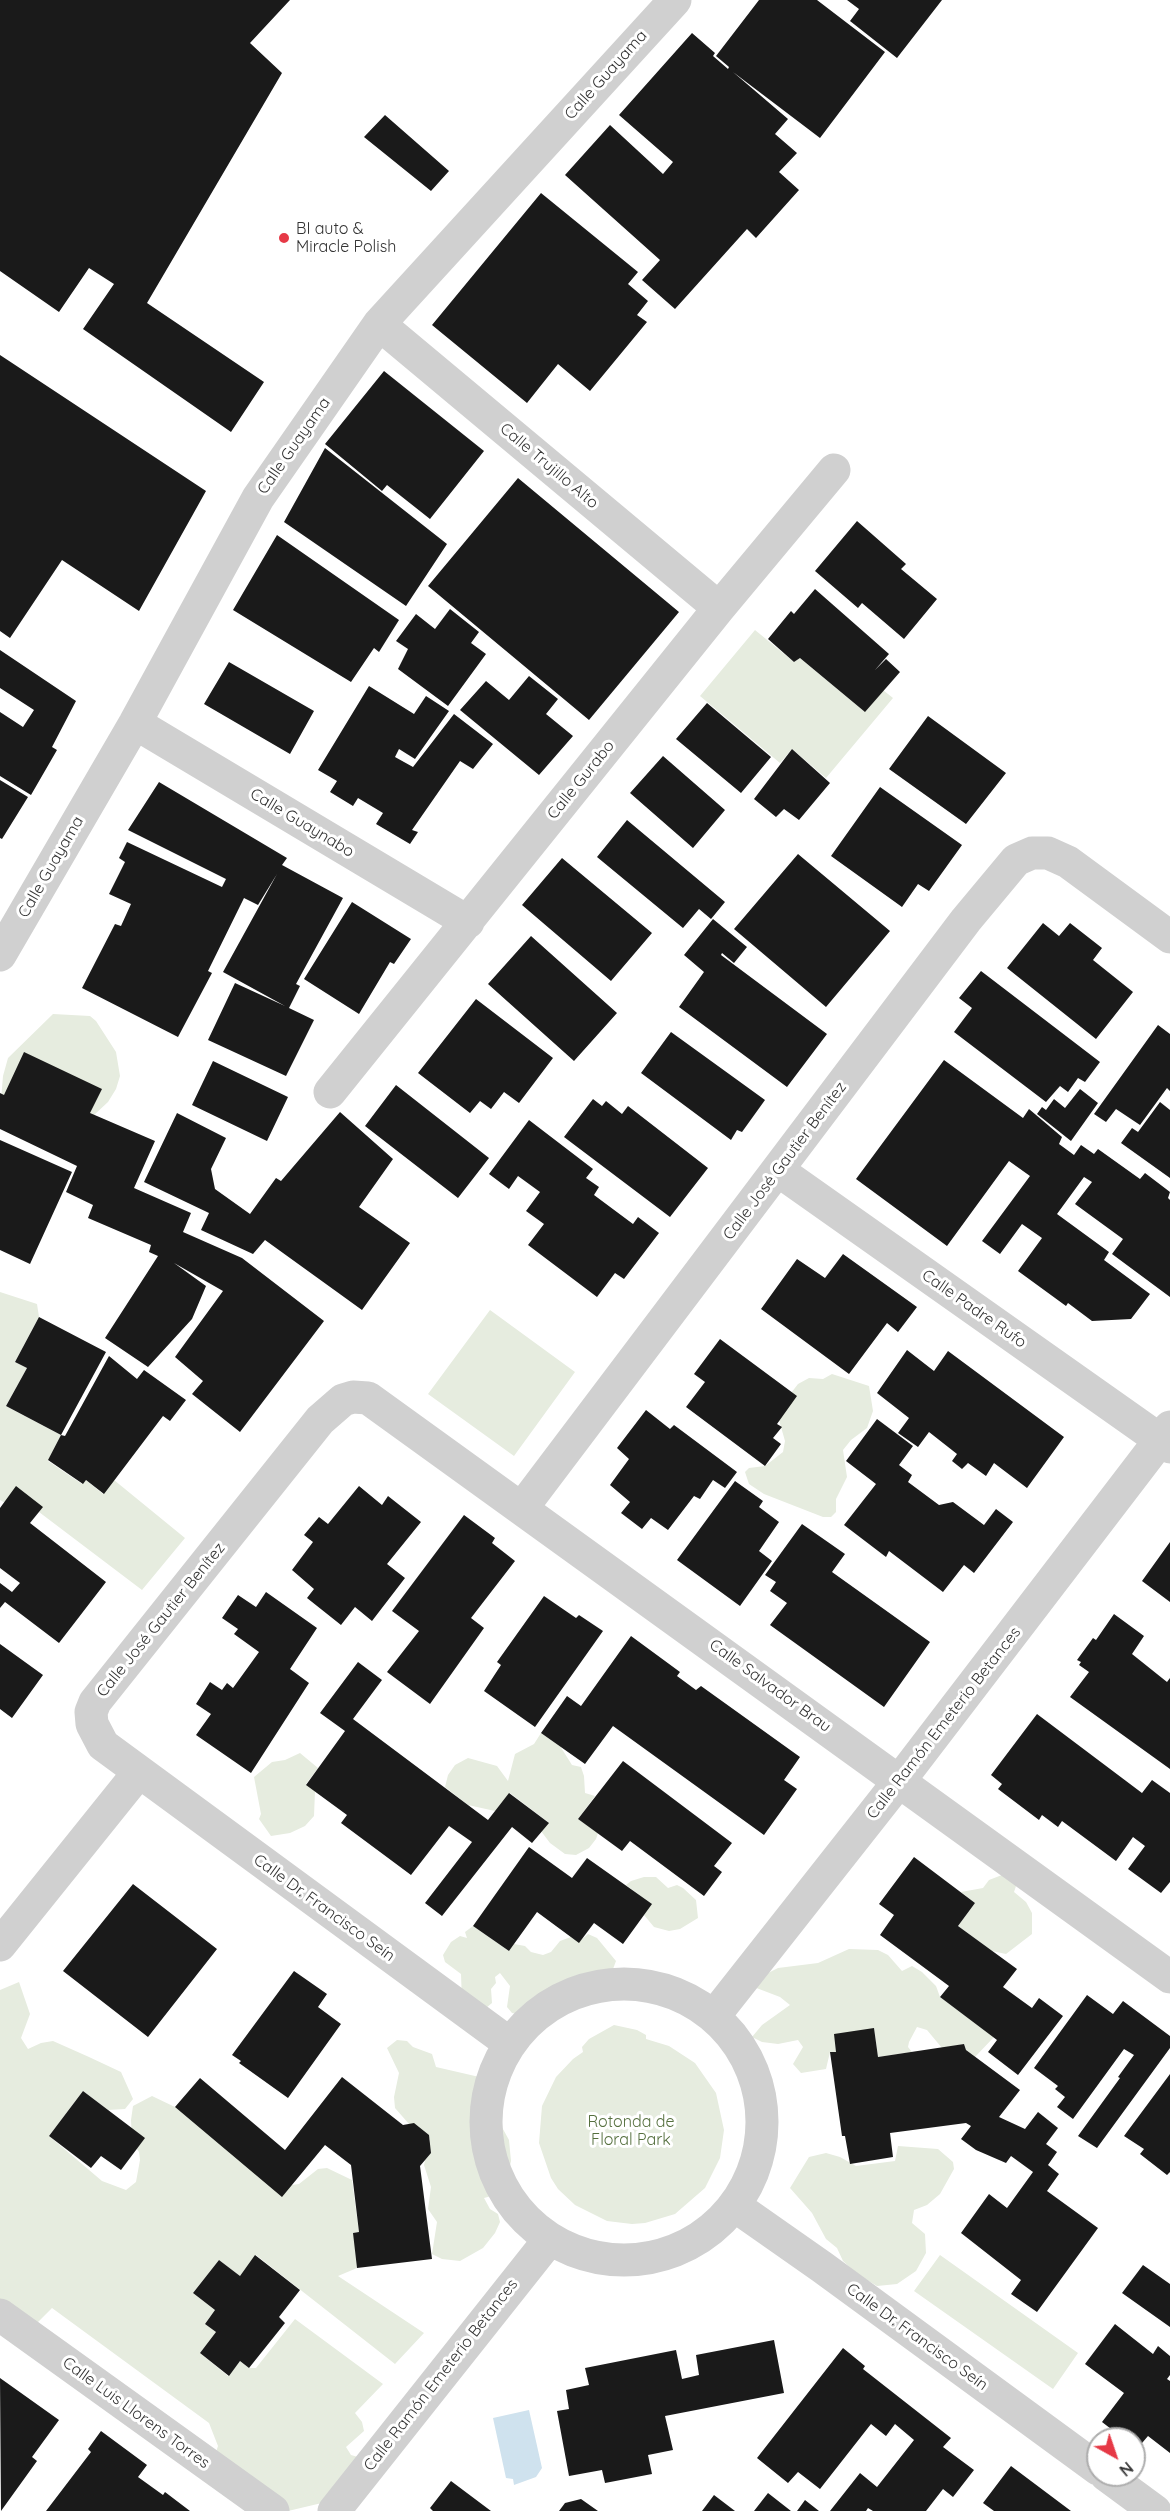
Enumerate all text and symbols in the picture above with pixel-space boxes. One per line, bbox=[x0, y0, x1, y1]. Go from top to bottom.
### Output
street label: Calle Guayama bbox=[561, 26, 651, 124]
place label: BI auto & Miracle Polish bbox=[296, 219, 396, 257]
marker: BI auto & Miracle Polish bbox=[277, 231, 291, 245]
street label: Calle Guayama bbox=[254, 394, 334, 498]
street label: Calle Trujillo Alto bbox=[496, 419, 602, 513]
street label: Calle Gurabo bbox=[543, 737, 619, 823]
street label: Calle Guaynabo bbox=[246, 784, 358, 862]
street label: Calle Guayama bbox=[14, 813, 88, 921]
street label: Calle José Gautier Benítez bbox=[719, 1078, 851, 1244]
street label: Calle Padre Rufo bbox=[918, 1266, 1030, 1352]
street label: Calle José Gautier Benítez bbox=[93, 1539, 229, 1701]
street label: Calle Ramón Emeterio Betances bbox=[863, 1623, 1025, 1823]
street label: Calle Salvador Brau bbox=[705, 1635, 835, 1737]
street label: Calle Dr. Francisco Seín bbox=[250, 1850, 398, 1966]
park label: Rotonda de Floral Park bbox=[587, 2112, 675, 2150]
street label: Calle Ramón Emeterio Betances bbox=[360, 2275, 522, 2475]
street label: Calle Dr. Francisco Seín bbox=[843, 2279, 991, 2395]
street label: Calle Luis Llorens Torres bbox=[59, 2353, 213, 2473]
north arrow bbox=[1086, 2427, 1146, 2487]
text: N bbox=[1115, 2458, 1137, 2481]

